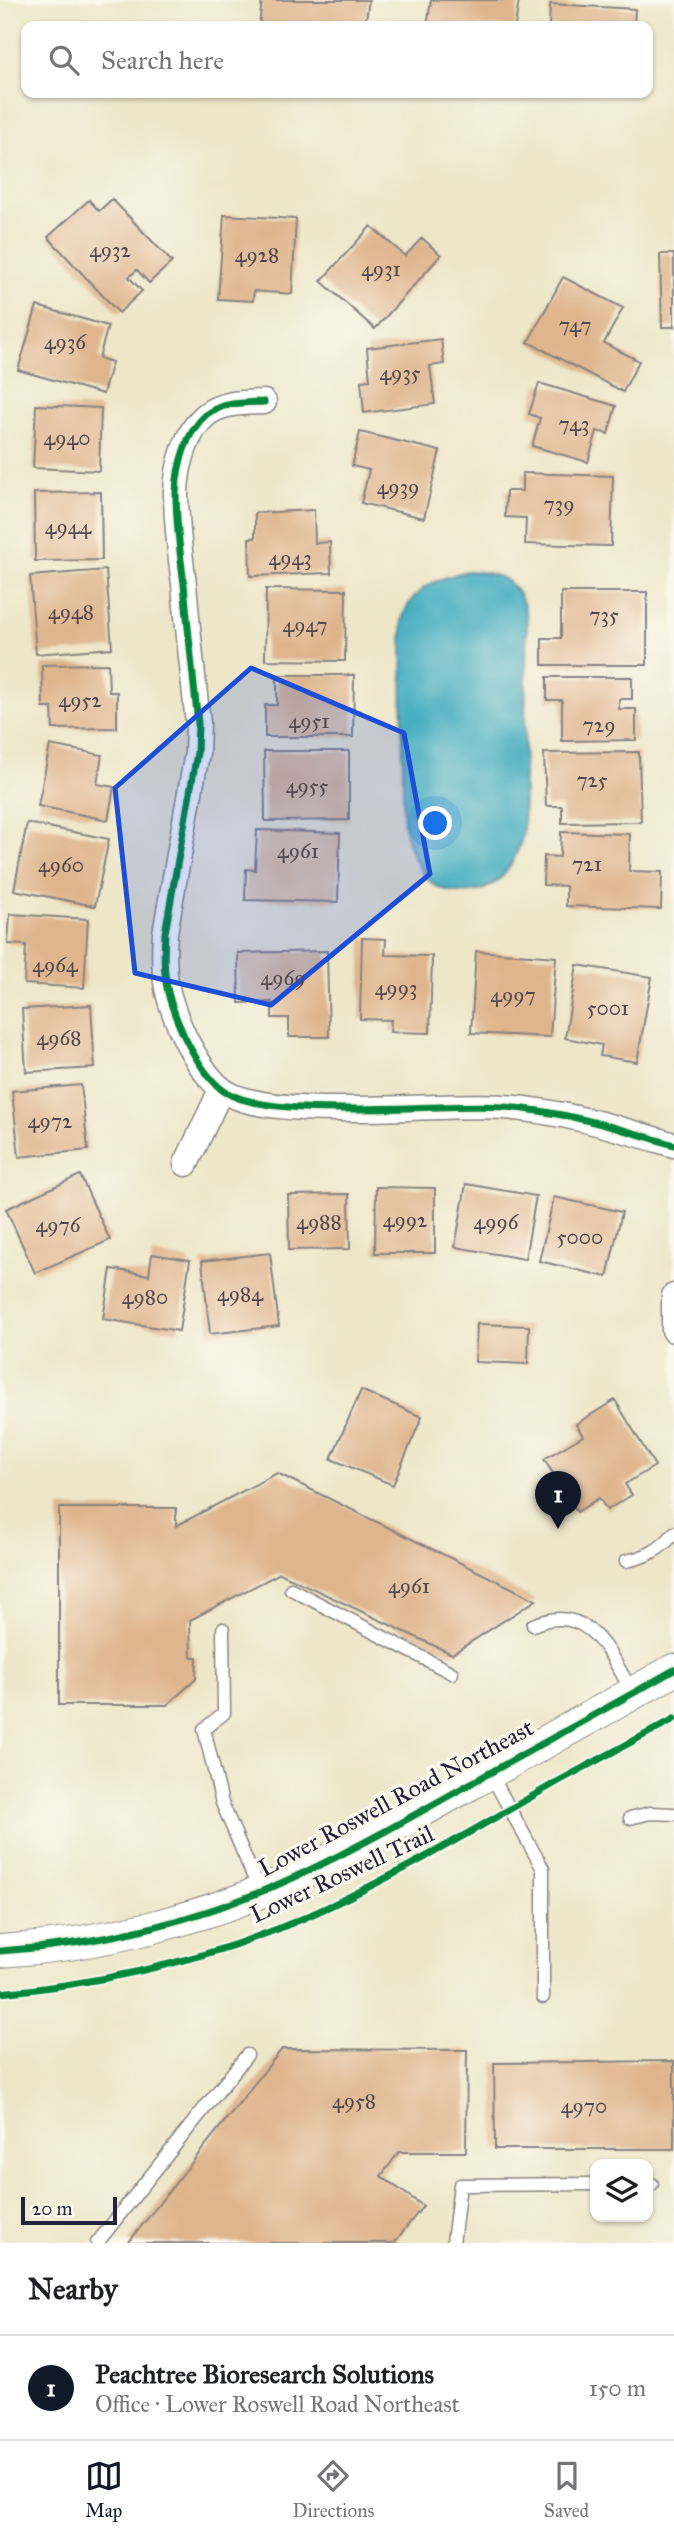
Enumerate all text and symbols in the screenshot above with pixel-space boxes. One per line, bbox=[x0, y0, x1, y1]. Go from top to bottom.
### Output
search box bbox=[21, 21, 653, 98]
icon: search bbox=[45, 41, 83, 79]
text: Search here bbox=[101, 44, 224, 76]
house number: 4932 bbox=[89, 237, 132, 263]
house number: 4928 bbox=[235, 242, 279, 268]
house number: 4931 bbox=[361, 256, 401, 282]
house number: 747 bbox=[559, 312, 591, 338]
house number: 4936 bbox=[44, 329, 87, 355]
house number: 4935 bbox=[379, 360, 421, 386]
house number: 743 bbox=[559, 411, 589, 437]
house number: 4940 bbox=[44, 425, 90, 451]
house number: 4939 bbox=[377, 474, 419, 500]
house number: 739 bbox=[544, 491, 574, 517]
house number: 4944 bbox=[45, 514, 92, 540]
house number: 4943 bbox=[268, 545, 312, 571]
house number: 4948 bbox=[48, 599, 94, 625]
house number: 735 bbox=[589, 602, 619, 628]
house number: 4947 bbox=[283, 612, 327, 638]
house number: 4952 bbox=[58, 687, 102, 713]
house number: 4951 bbox=[288, 708, 330, 734]
house number: 729 bbox=[583, 712, 615, 738]
house number: 725 bbox=[576, 767, 608, 793]
house number: 4955 bbox=[286, 773, 328, 799]
your location bbox=[418, 806, 452, 840]
house number: 4961 bbox=[277, 838, 319, 864]
house number: 721 bbox=[572, 851, 602, 877]
house number: 4960 bbox=[38, 852, 84, 878]
house number: 4964 bbox=[32, 952, 79, 978]
house number: 4969 bbox=[260, 965, 306, 991]
house number: 4993 bbox=[375, 975, 417, 1001]
house number: 4997 bbox=[490, 982, 536, 1008]
house number: 5001 bbox=[587, 995, 629, 1021]
house number: 4968 bbox=[37, 1025, 81, 1051]
house number: 4972 bbox=[28, 1108, 73, 1134]
house number: 4992 bbox=[383, 1207, 428, 1233]
house number: 4988 bbox=[296, 1209, 342, 1235]
house number: 4996 bbox=[473, 1209, 520, 1235]
house number: 4976 bbox=[36, 1212, 82, 1238]
house number: 5000 bbox=[557, 1224, 603, 1250]
house number: 4984 bbox=[217, 1281, 264, 1307]
house number: 4980 bbox=[122, 1284, 168, 1310]
pin: 1 bbox=[535, 1471, 581, 1529]
house number: 4961 bbox=[388, 1573, 430, 1599]
street label: Lower Roswell Road Northeast bbox=[253, 1712, 539, 1883]
street label: Lower Roswell Trail bbox=[245, 1818, 439, 1930]
house number: 4958 bbox=[332, 2088, 376, 2114]
house number: 4970 bbox=[561, 2093, 607, 2119]
map controls bbox=[590, 2159, 653, 2222]
button: layers bbox=[590, 2159, 653, 2222]
scale bar bbox=[21, 2194, 117, 2226]
text: 20 m bbox=[32, 2197, 73, 2220]
text: Nearby bbox=[28, 2271, 118, 2307]
text: Peachtree Bioresearch Solutions bbox=[95, 2358, 434, 2390]
text: 1 bbox=[46, 2374, 56, 2402]
text: 150 m bbox=[589, 2374, 646, 2402]
text: Office · Lower Roswell Road Northeast bbox=[95, 2390, 460, 2418]
tab: Map bbox=[85, 2457, 123, 2522]
tab: Directions bbox=[292, 2457, 374, 2522]
tab: Saved bbox=[544, 2457, 589, 2522]

